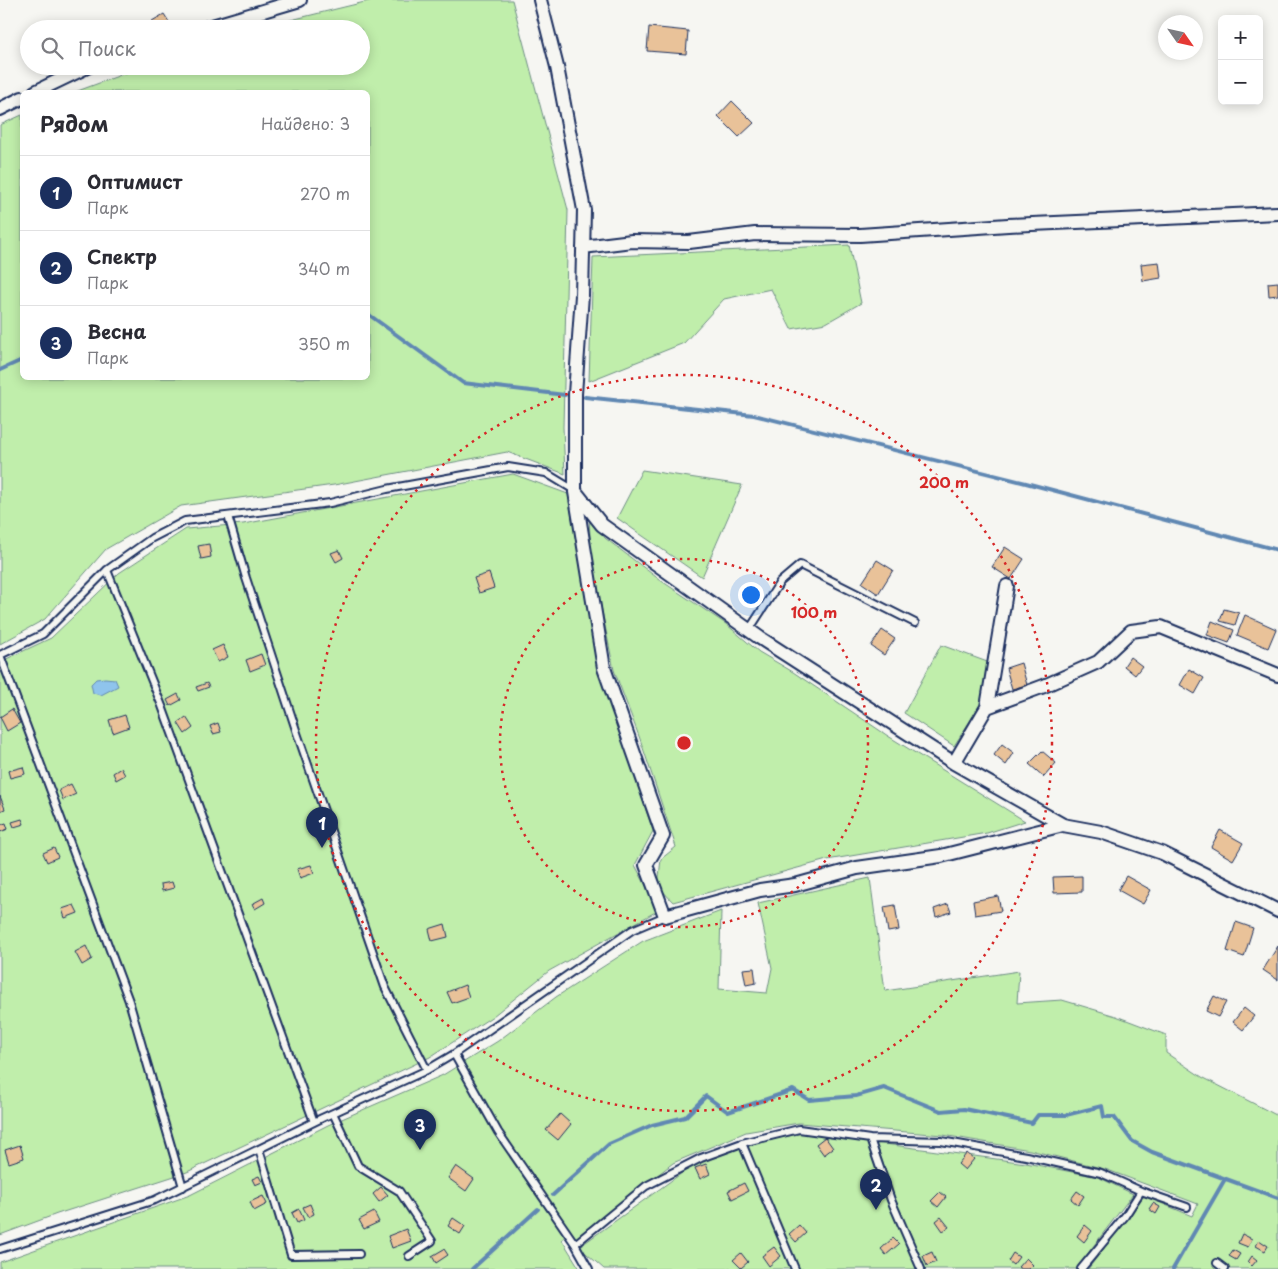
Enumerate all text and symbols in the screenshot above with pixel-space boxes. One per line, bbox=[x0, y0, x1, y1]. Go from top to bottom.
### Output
north arrow bbox=[1158, 15, 1203, 60]
map controls bbox=[1218, 15, 1263, 105]
button: + bbox=[1218, 15, 1263, 60]
search box bbox=[20, 20, 370, 75]
icon: search bbox=[38, 34, 66, 62]
text: Поиск bbox=[78, 34, 136, 62]
button: − bbox=[1218, 60, 1263, 105]
text: Рядом bbox=[40, 107, 108, 139]
text: Найдено: 3 bbox=[261, 111, 350, 135]
text: Оптимист bbox=[87, 167, 182, 195]
text: 1 bbox=[52, 181, 60, 205]
text: 270 m bbox=[300, 181, 350, 205]
text: Парк bbox=[87, 195, 128, 219]
text: Спектр bbox=[87, 242, 157, 270]
text: 2 bbox=[50, 256, 62, 280]
text: 340 m bbox=[298, 256, 350, 280]
text: Парк bbox=[87, 270, 128, 294]
text: Весна bbox=[87, 317, 146, 345]
text: 3 bbox=[51, 331, 61, 355]
text: 350 m bbox=[298, 331, 350, 355]
text: Парк bbox=[87, 345, 128, 369]
text: 200 m bbox=[919, 470, 969, 493]
your location bbox=[738, 582, 764, 608]
text: 100 m bbox=[791, 600, 837, 623]
centre of rings bbox=[675, 734, 693, 752]
pin: 1 bbox=[306, 807, 338, 848]
pin: 3 bbox=[404, 1109, 436, 1150]
pin: 2 bbox=[860, 1169, 892, 1210]

